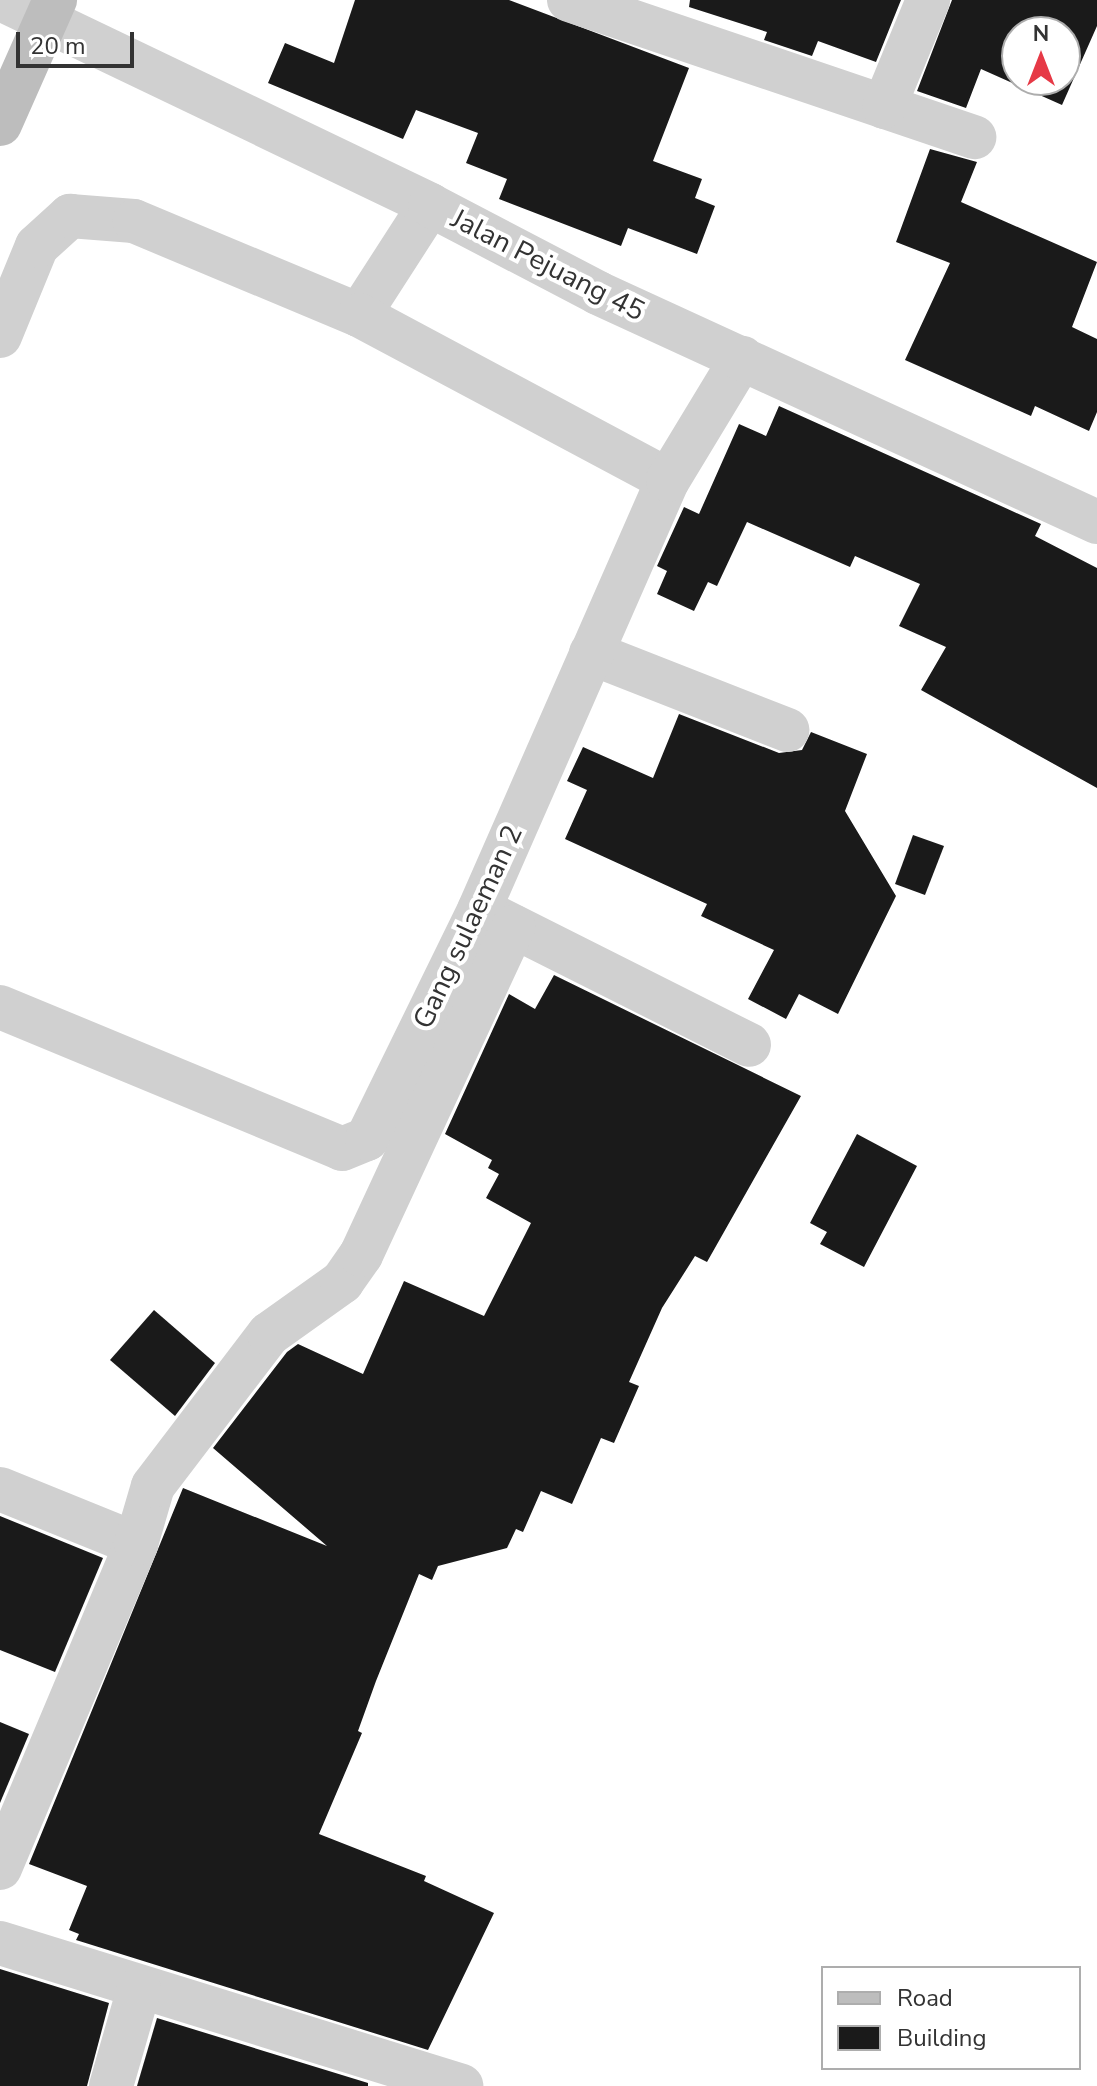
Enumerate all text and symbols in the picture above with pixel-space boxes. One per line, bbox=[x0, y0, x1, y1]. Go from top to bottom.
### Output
scale bar bbox=[20, 16, 138, 66]
north arrow bbox=[1001, 16, 1081, 96]
text: N bbox=[1033, 19, 1049, 49]
text: 20 m bbox=[30, 30, 86, 62]
street label: Jalan Pejuang 45 bbox=[446, 202, 650, 328]
street label: Gang sulaeman 2 bbox=[406, 820, 530, 1034]
legend bbox=[821, 1966, 1081, 2070]
text: Road bbox=[897, 1982, 953, 2014]
text: Building bbox=[897, 2022, 987, 2054]

